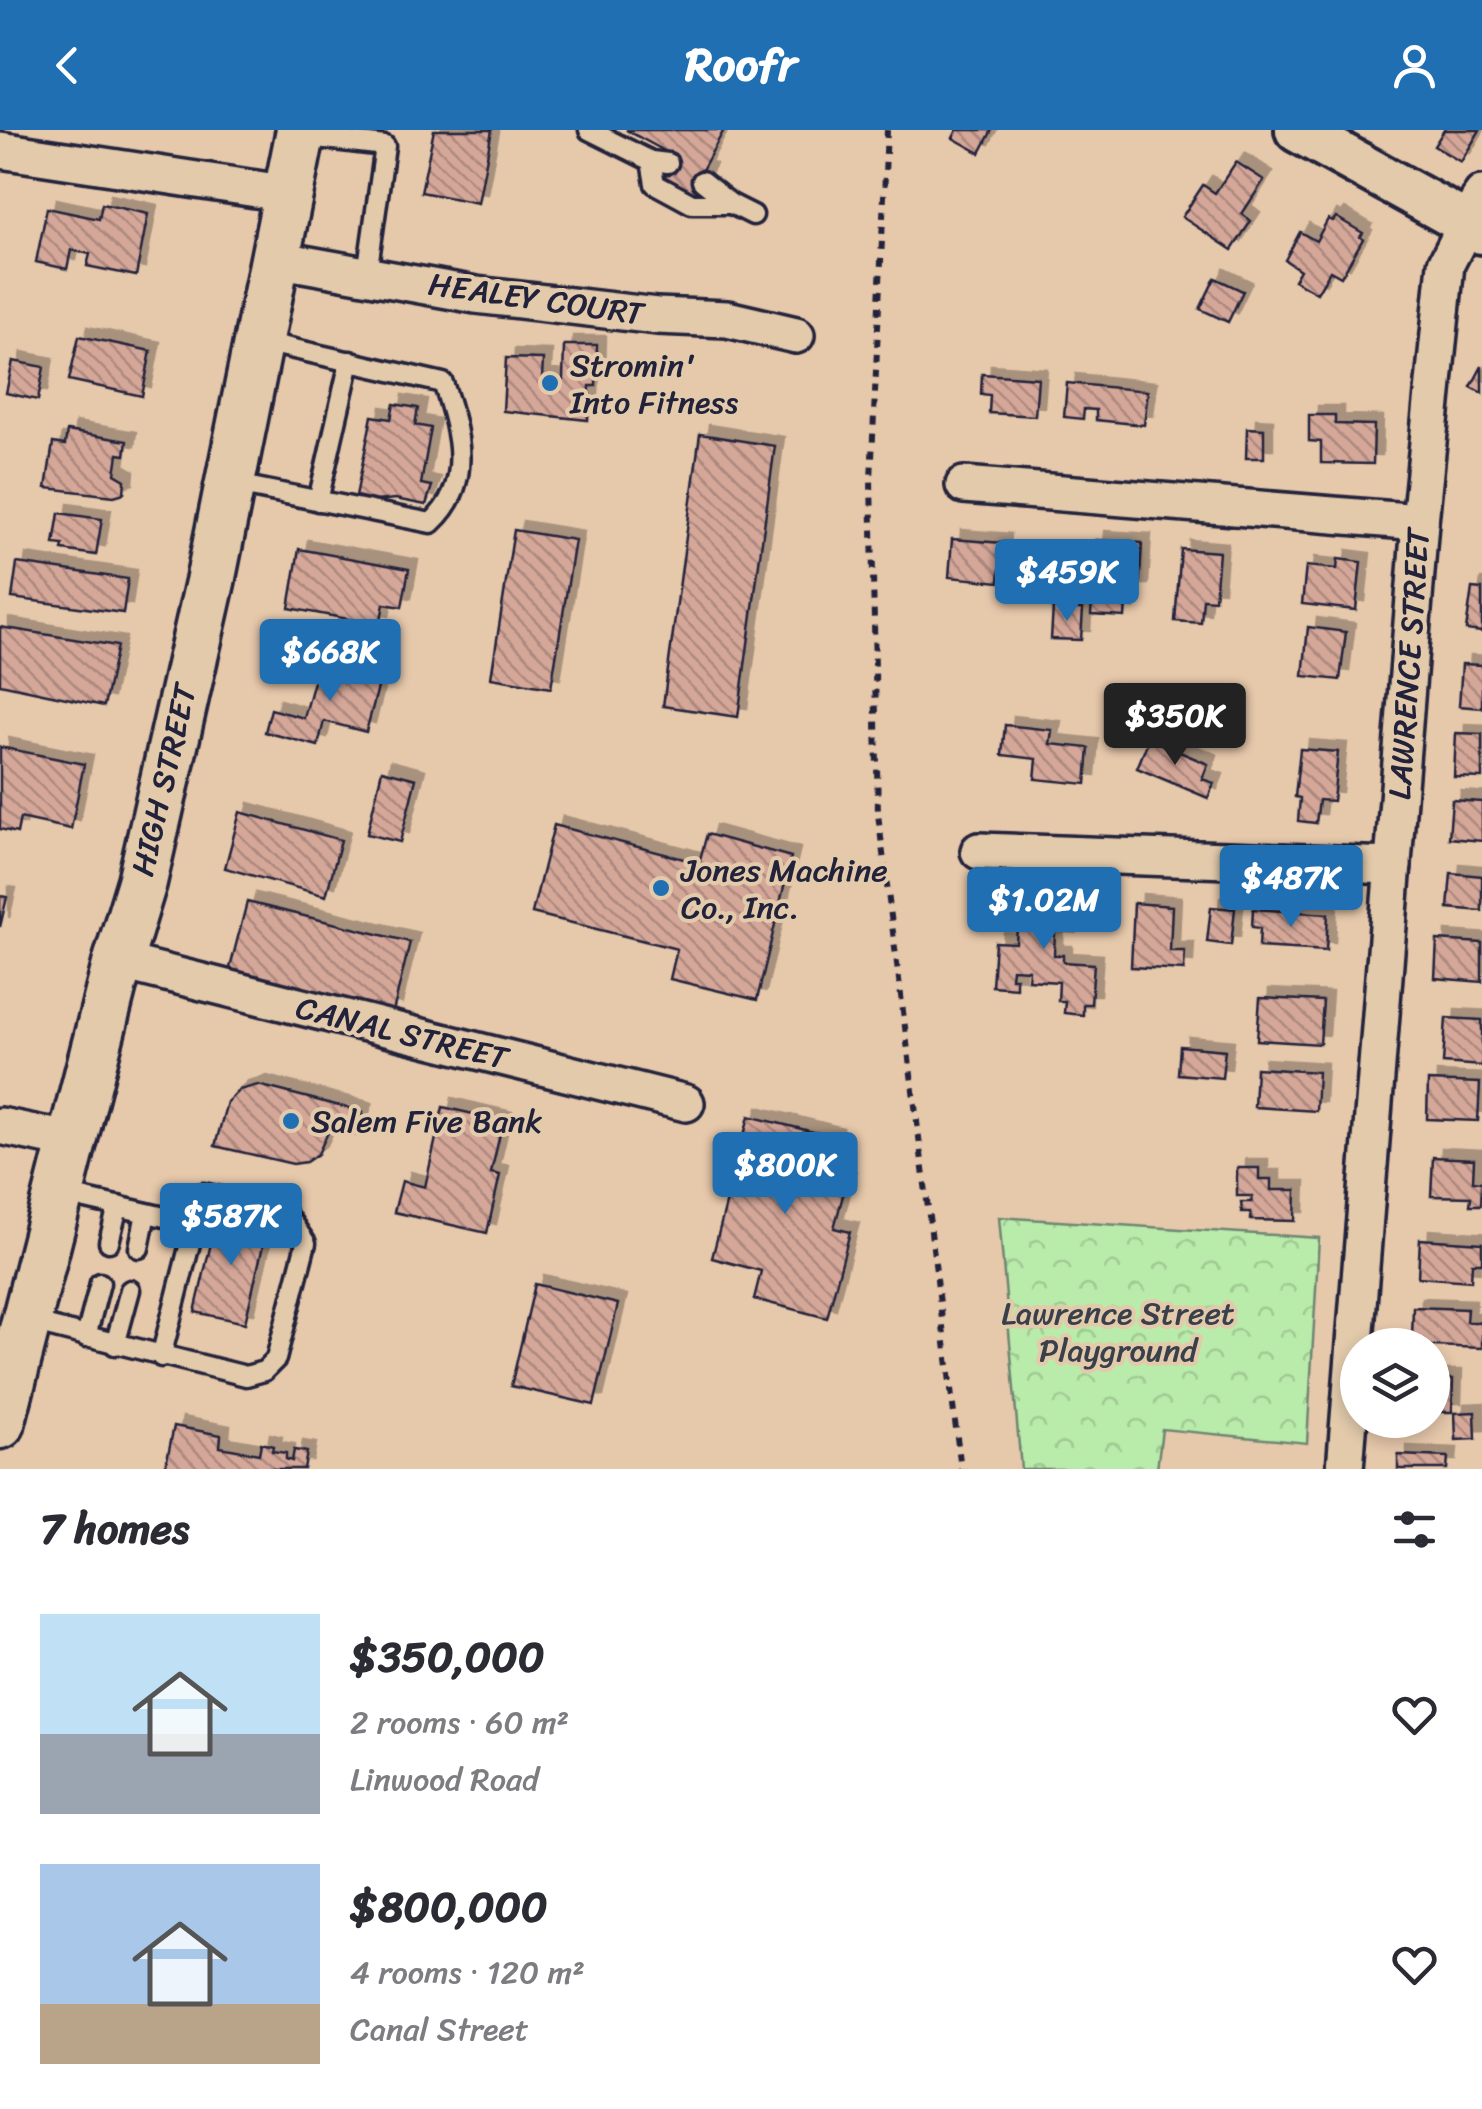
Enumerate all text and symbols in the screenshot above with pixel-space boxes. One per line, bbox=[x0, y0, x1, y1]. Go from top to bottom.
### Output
text: Roofr bbox=[685, 25, 797, 105]
icon: back bbox=[40, 38, 95, 93]
icon: person bbox=[1387, 38, 1442, 93]
street label: HEALEY COURT bbox=[425, 256, 649, 343]
place label: Stromin' Into Fitness bbox=[569, 337, 738, 431]
marker: Stromin' Into Fitness bbox=[539, 372, 561, 394]
street label: LAWRENCE STREET bbox=[1371, 524, 1447, 801]
pin: $459K bbox=[997, 539, 1137, 624]
text: $459K bbox=[1017, 543, 1117, 600]
pin: $668K bbox=[260, 619, 400, 704]
text: $668K bbox=[282, 623, 378, 680]
street label: HIGH STREET bbox=[114, 676, 214, 882]
pin: $350K bbox=[1105, 683, 1245, 768]
text: $350K bbox=[1126, 687, 1224, 744]
place label: Jones Machine Co., Inc. bbox=[680, 842, 888, 936]
pin: $487K bbox=[1221, 845, 1361, 930]
text: $487K bbox=[1242, 849, 1340, 906]
pin: $1.02M bbox=[963, 867, 1125, 952]
text: $1.02M bbox=[989, 871, 1099, 928]
marker: Jones Machine Co., Inc. bbox=[650, 877, 672, 899]
street label: CANAL STREET bbox=[290, 979, 516, 1087]
place label: Salem Five Bank bbox=[311, 1093, 542, 1150]
marker: Salem Five Bank bbox=[280, 1110, 302, 1132]
pin: $800K bbox=[715, 1132, 855, 1217]
text: $800K bbox=[735, 1136, 835, 1193]
pin: $587K bbox=[161, 1183, 301, 1268]
text: $587K bbox=[182, 1187, 280, 1244]
park label: Lawrence Street Playground bbox=[1001, 1285, 1235, 1379]
map controls bbox=[1340, 1328, 1450, 1438]
button: layers bbox=[1340, 1328, 1450, 1438]
text: 7 homes bbox=[40, 1492, 189, 1566]
icon: filters bbox=[1387, 1502, 1442, 1557]
text: $350,000 bbox=[350, 1620, 544, 1694]
icon: home bbox=[120, 1654, 240, 1774]
icon: heart bbox=[1387, 1687, 1442, 1742]
text: 2 rooms · 60 m² bbox=[350, 1694, 569, 1751]
text: Linwood Road bbox=[350, 1751, 539, 1808]
text: $800,000 bbox=[350, 1870, 548, 1944]
icon: home bbox=[120, 1904, 240, 2024]
icon: heart bbox=[1387, 1937, 1442, 1992]
text: 4 rooms · 120 m² bbox=[350, 1944, 585, 2001]
text: Canal Street bbox=[350, 2001, 529, 2058]

